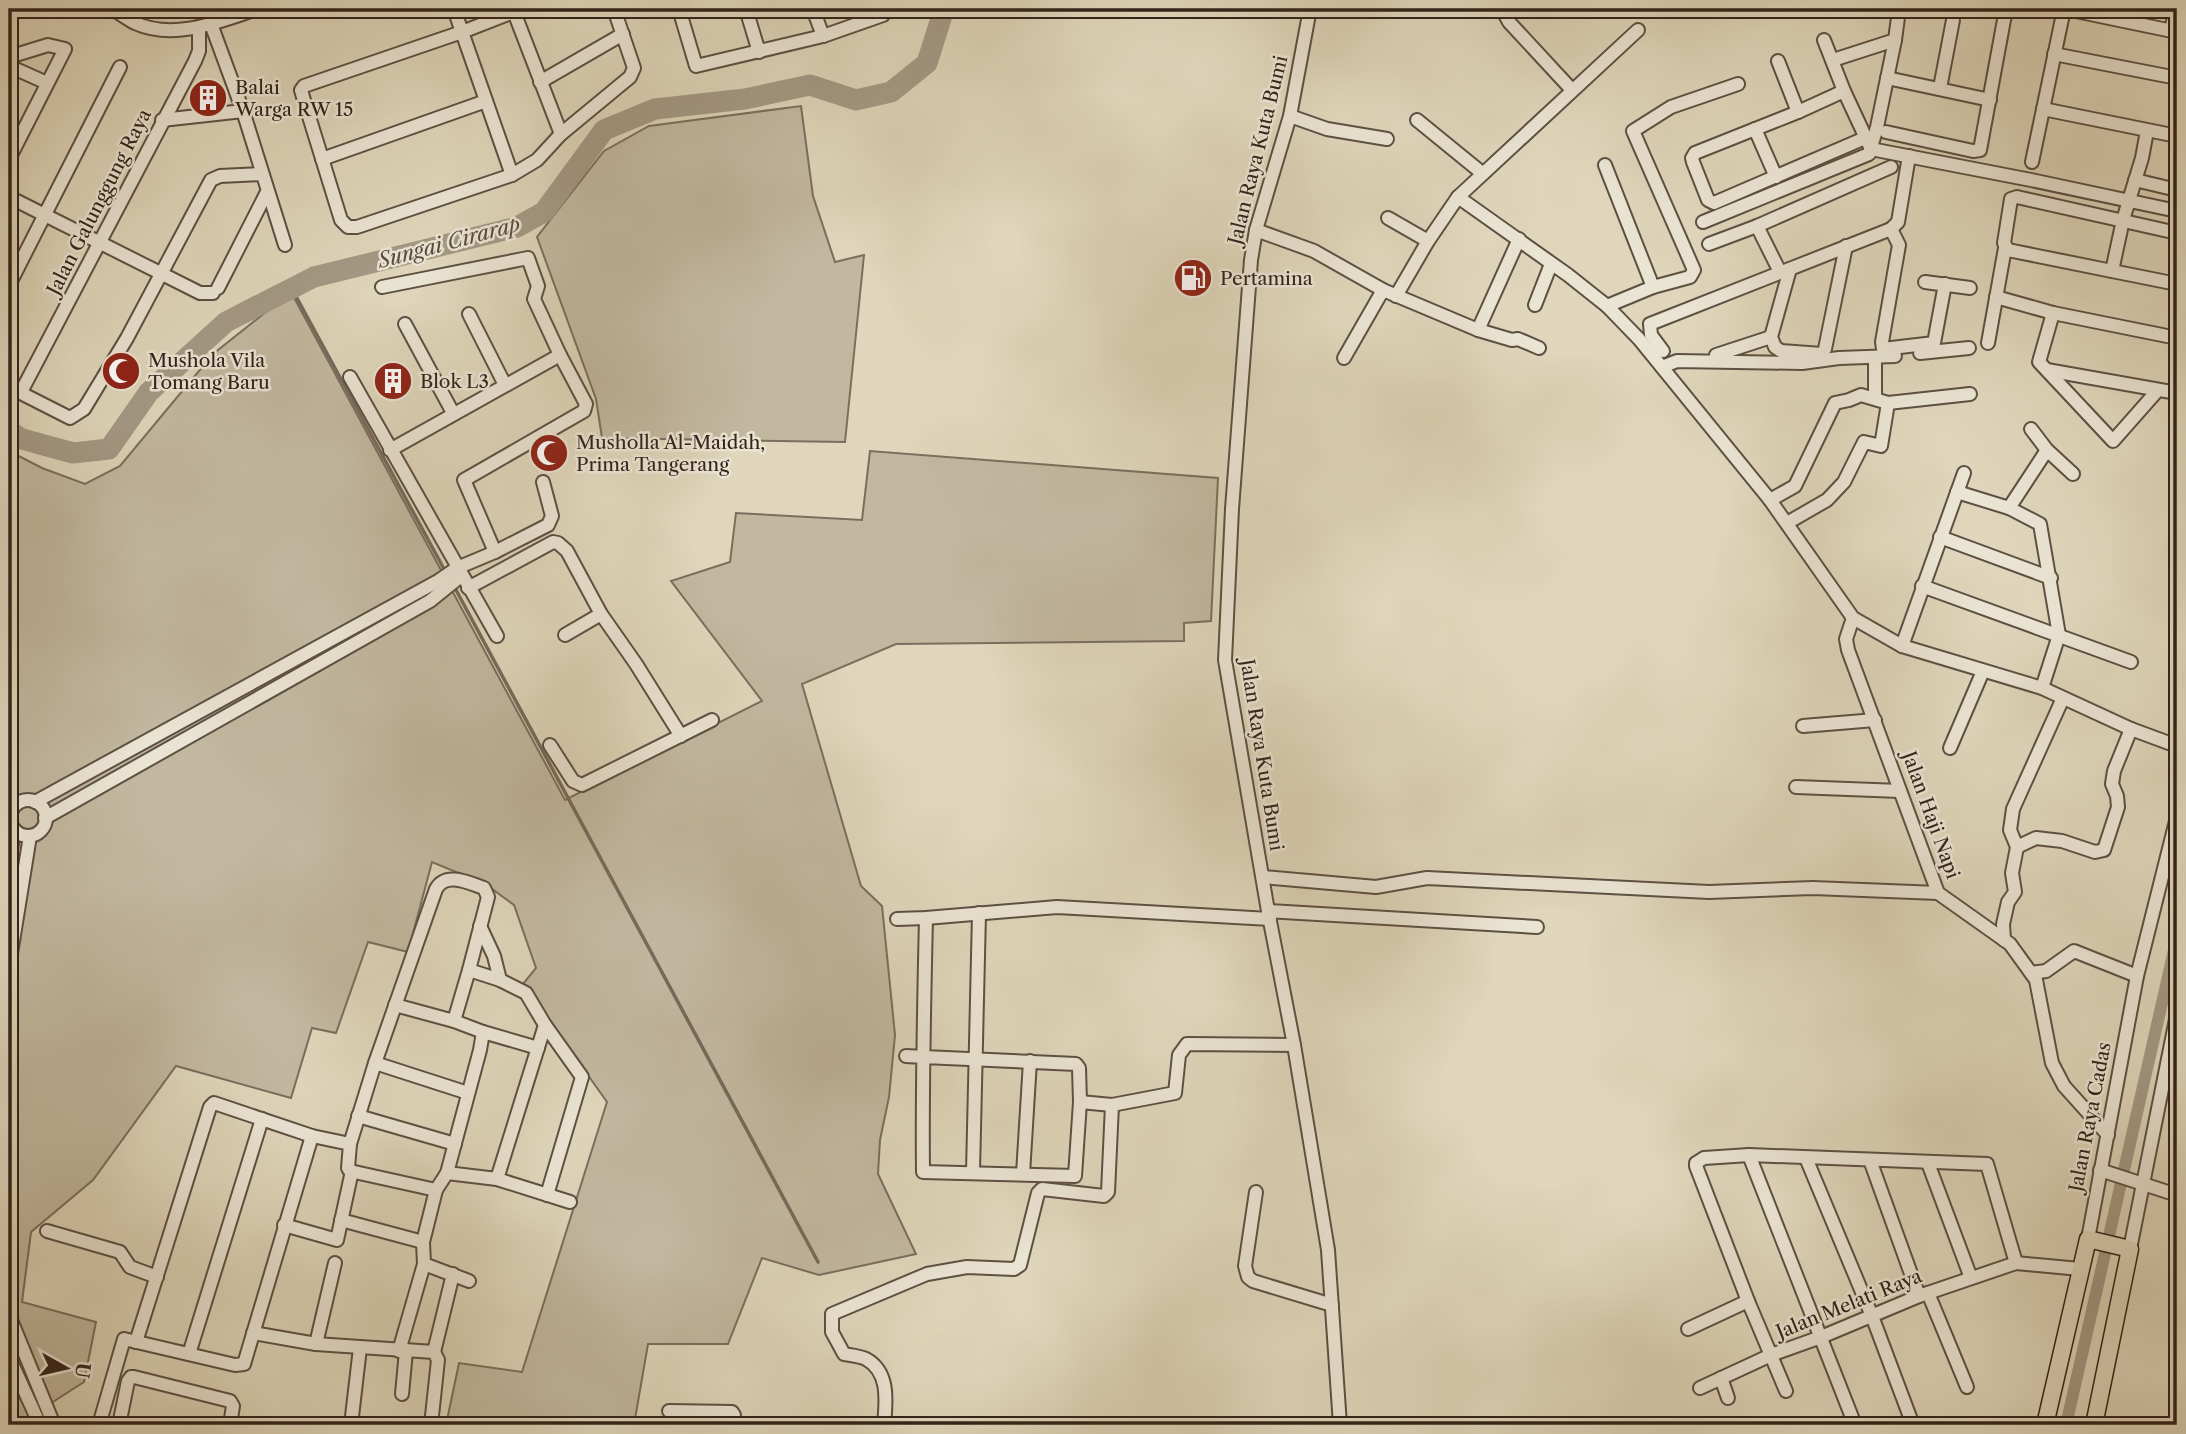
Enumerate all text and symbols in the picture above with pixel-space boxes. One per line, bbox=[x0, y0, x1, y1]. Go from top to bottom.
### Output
street label: Jalan Raya Kuta Bumi bbox=[1223, 53, 1293, 250]
place label: Balai Warga RW 15 bbox=[234, 76, 353, 121]
building icon: Balai Warga RW 15 bbox=[187, 77, 229, 119]
street label: Jalan Galunggung Raya bbox=[41, 105, 156, 302]
water label: Sungai Cirarap bbox=[373, 211, 523, 274]
fuel station icon: Pertamina bbox=[1172, 257, 1214, 299]
place label: Pertamina bbox=[1220, 267, 1313, 290]
place label: Mushola Vila Tomang Baru bbox=[148, 349, 270, 394]
mosque icon: Mushola Vila Tomang Baru bbox=[100, 350, 142, 392]
building icon: Blok L3 bbox=[372, 360, 414, 402]
place label: Blok L3 bbox=[420, 370, 489, 393]
place label: Musholla Al-Maidah, Prima Tangerang bbox=[576, 431, 765, 476]
mosque icon: Musholla Al-Maidah, Prima Tangerang bbox=[528, 432, 570, 474]
street label: Jalan Raya Kuta Bumi bbox=[1235, 654, 1289, 853]
street label: Jalan Haji Napi bbox=[1896, 745, 1965, 882]
street label: Jalan Raya Cadas bbox=[2064, 1040, 2116, 1197]
street label: Jalan Melati Raya bbox=[1770, 1264, 1925, 1345]
north arrow bbox=[32, 1332, 102, 1402]
text: U bbox=[70, 1361, 95, 1380]

